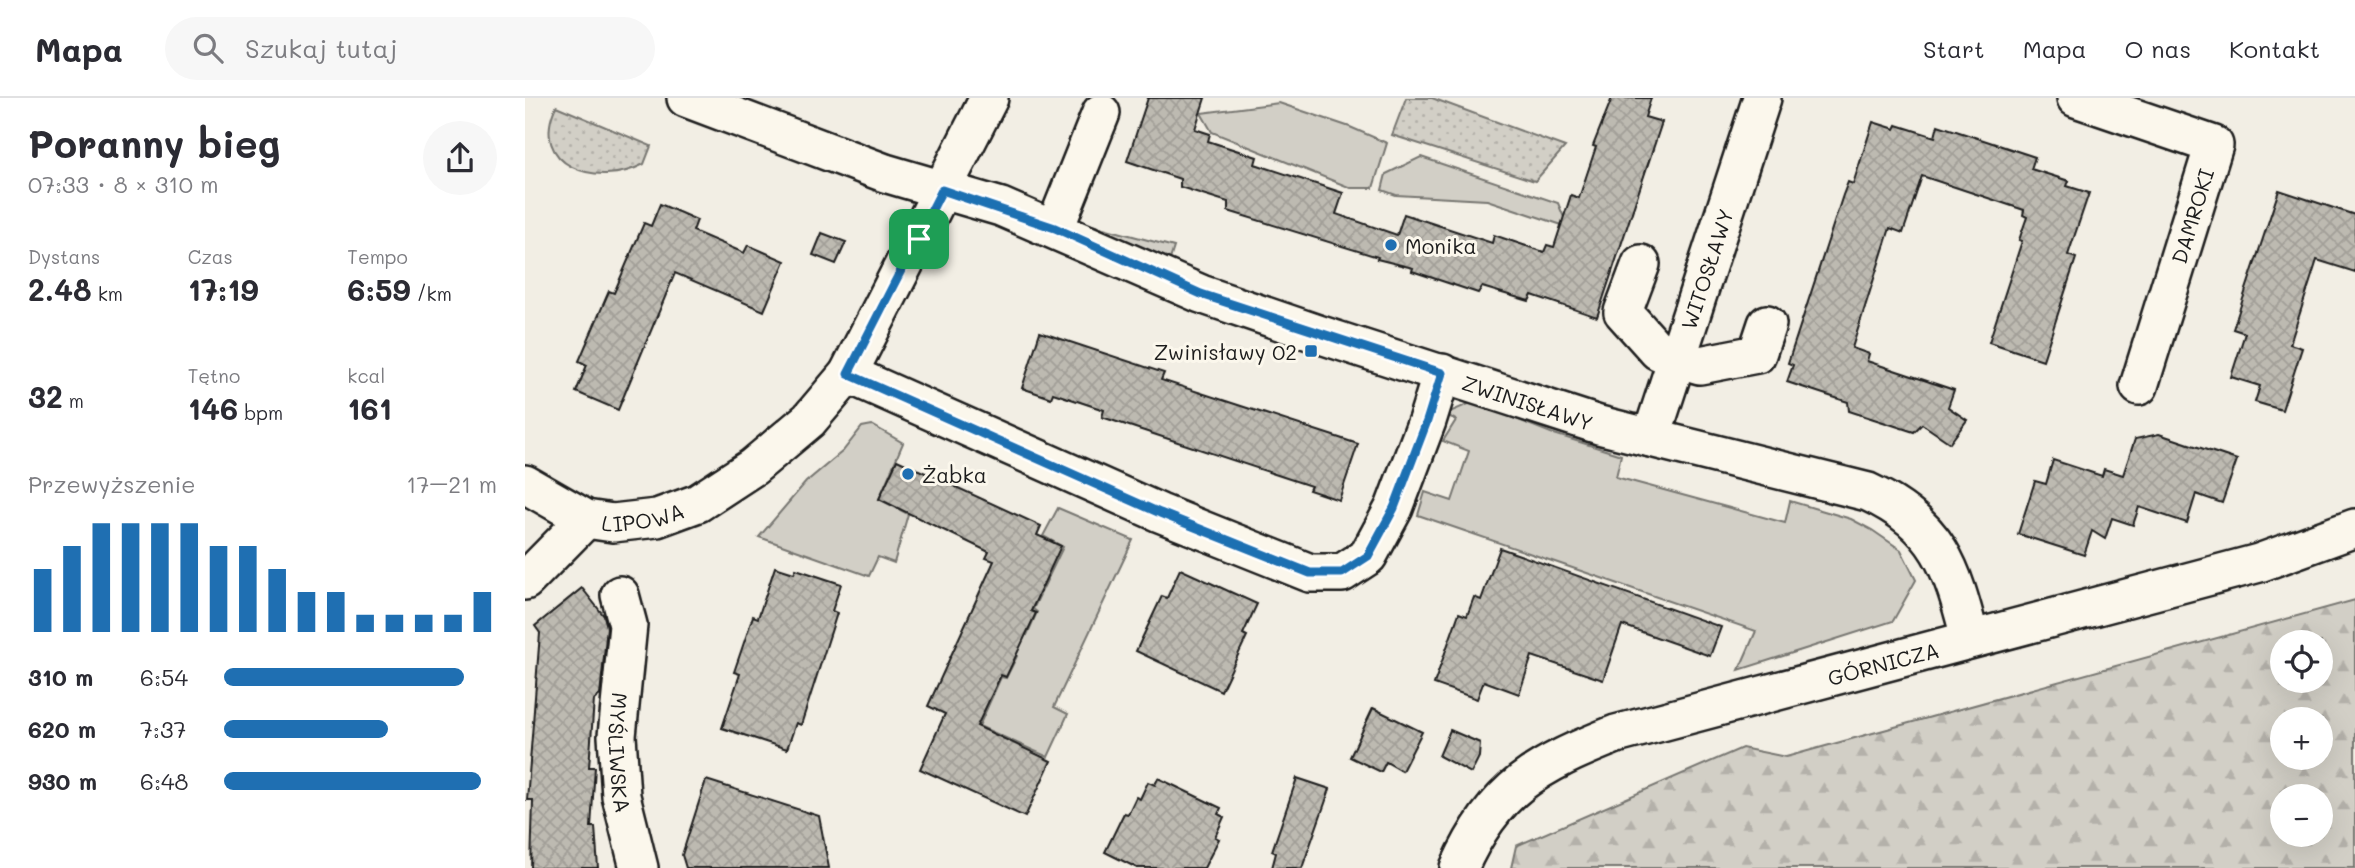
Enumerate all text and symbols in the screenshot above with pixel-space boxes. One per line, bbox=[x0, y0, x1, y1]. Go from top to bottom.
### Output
search box bbox=[165, 17, 655, 80]
text: Mapa bbox=[35, 27, 123, 70]
icon: search bbox=[189, 29, 227, 67]
text: Szukaj tutaj bbox=[245, 31, 397, 65]
text: Start bbox=[1923, 33, 1985, 64]
text: Mapa bbox=[2023, 33, 2086, 64]
text: O nas bbox=[2124, 33, 2191, 64]
text: Kontakt bbox=[2229, 33, 2320, 64]
text: Poranny bieg bbox=[28, 118, 280, 168]
button: share bbox=[423, 121, 497, 195]
street label: DAMROKI bbox=[2165, 165, 2219, 267]
text: 07:33 · 8 × 310 m bbox=[28, 169, 219, 199]
street label: WITOSŁAWY bbox=[1674, 205, 1739, 333]
pin bbox=[889, 209, 949, 269]
icon: arrive bbox=[900, 220, 938, 258]
place label: Monika bbox=[1405, 232, 1476, 259]
marker: Monika bbox=[1383, 237, 1399, 253]
text: Dystans bbox=[28, 244, 100, 269]
text: Czas bbox=[188, 244, 233, 269]
text: Tempo bbox=[347, 244, 408, 269]
text: 2.48 bbox=[28, 269, 92, 309]
text: 17:19 bbox=[188, 269, 259, 309]
text: 6:59 bbox=[347, 269, 411, 309]
text: km bbox=[92, 281, 123, 306]
text: /km bbox=[411, 281, 452, 306]
place label: Zwinisławy 02 bbox=[1154, 338, 1297, 365]
marker: Zwinisławy 02 bbox=[1303, 343, 1319, 359]
text: Tętno bbox=[188, 363, 240, 388]
text: kcal bbox=[347, 363, 385, 388]
street label: ZWINISŁAWY bbox=[1459, 368, 1597, 436]
text: 32 bbox=[28, 376, 63, 416]
text: m bbox=[63, 388, 84, 413]
text: 146 bbox=[188, 388, 238, 428]
text: 161 bbox=[347, 388, 392, 428]
text: bpm bbox=[238, 400, 283, 425]
place label: Żabka bbox=[922, 461, 987, 488]
marker: Żabka bbox=[900, 466, 916, 482]
text: Przewyższenie bbox=[28, 469, 196, 499]
text: 17–21 m bbox=[406, 469, 497, 499]
street label: LIPOWA bbox=[600, 496, 687, 536]
map controls bbox=[2270, 630, 2333, 847]
button: locate bbox=[2270, 630, 2333, 693]
street label: GÓRNICZA bbox=[1825, 635, 1942, 691]
text: 310 m bbox=[28, 662, 93, 692]
text: 6:54 bbox=[140, 662, 188, 692]
street label: MYŚLIWSKA bbox=[603, 691, 638, 815]
button: + bbox=[2270, 707, 2333, 770]
text: 620 m bbox=[28, 714, 96, 744]
text: 7:37 bbox=[140, 714, 186, 744]
text: 930 m bbox=[28, 766, 97, 796]
text: 6:48 bbox=[140, 766, 188, 796]
button: − bbox=[2270, 784, 2333, 847]

